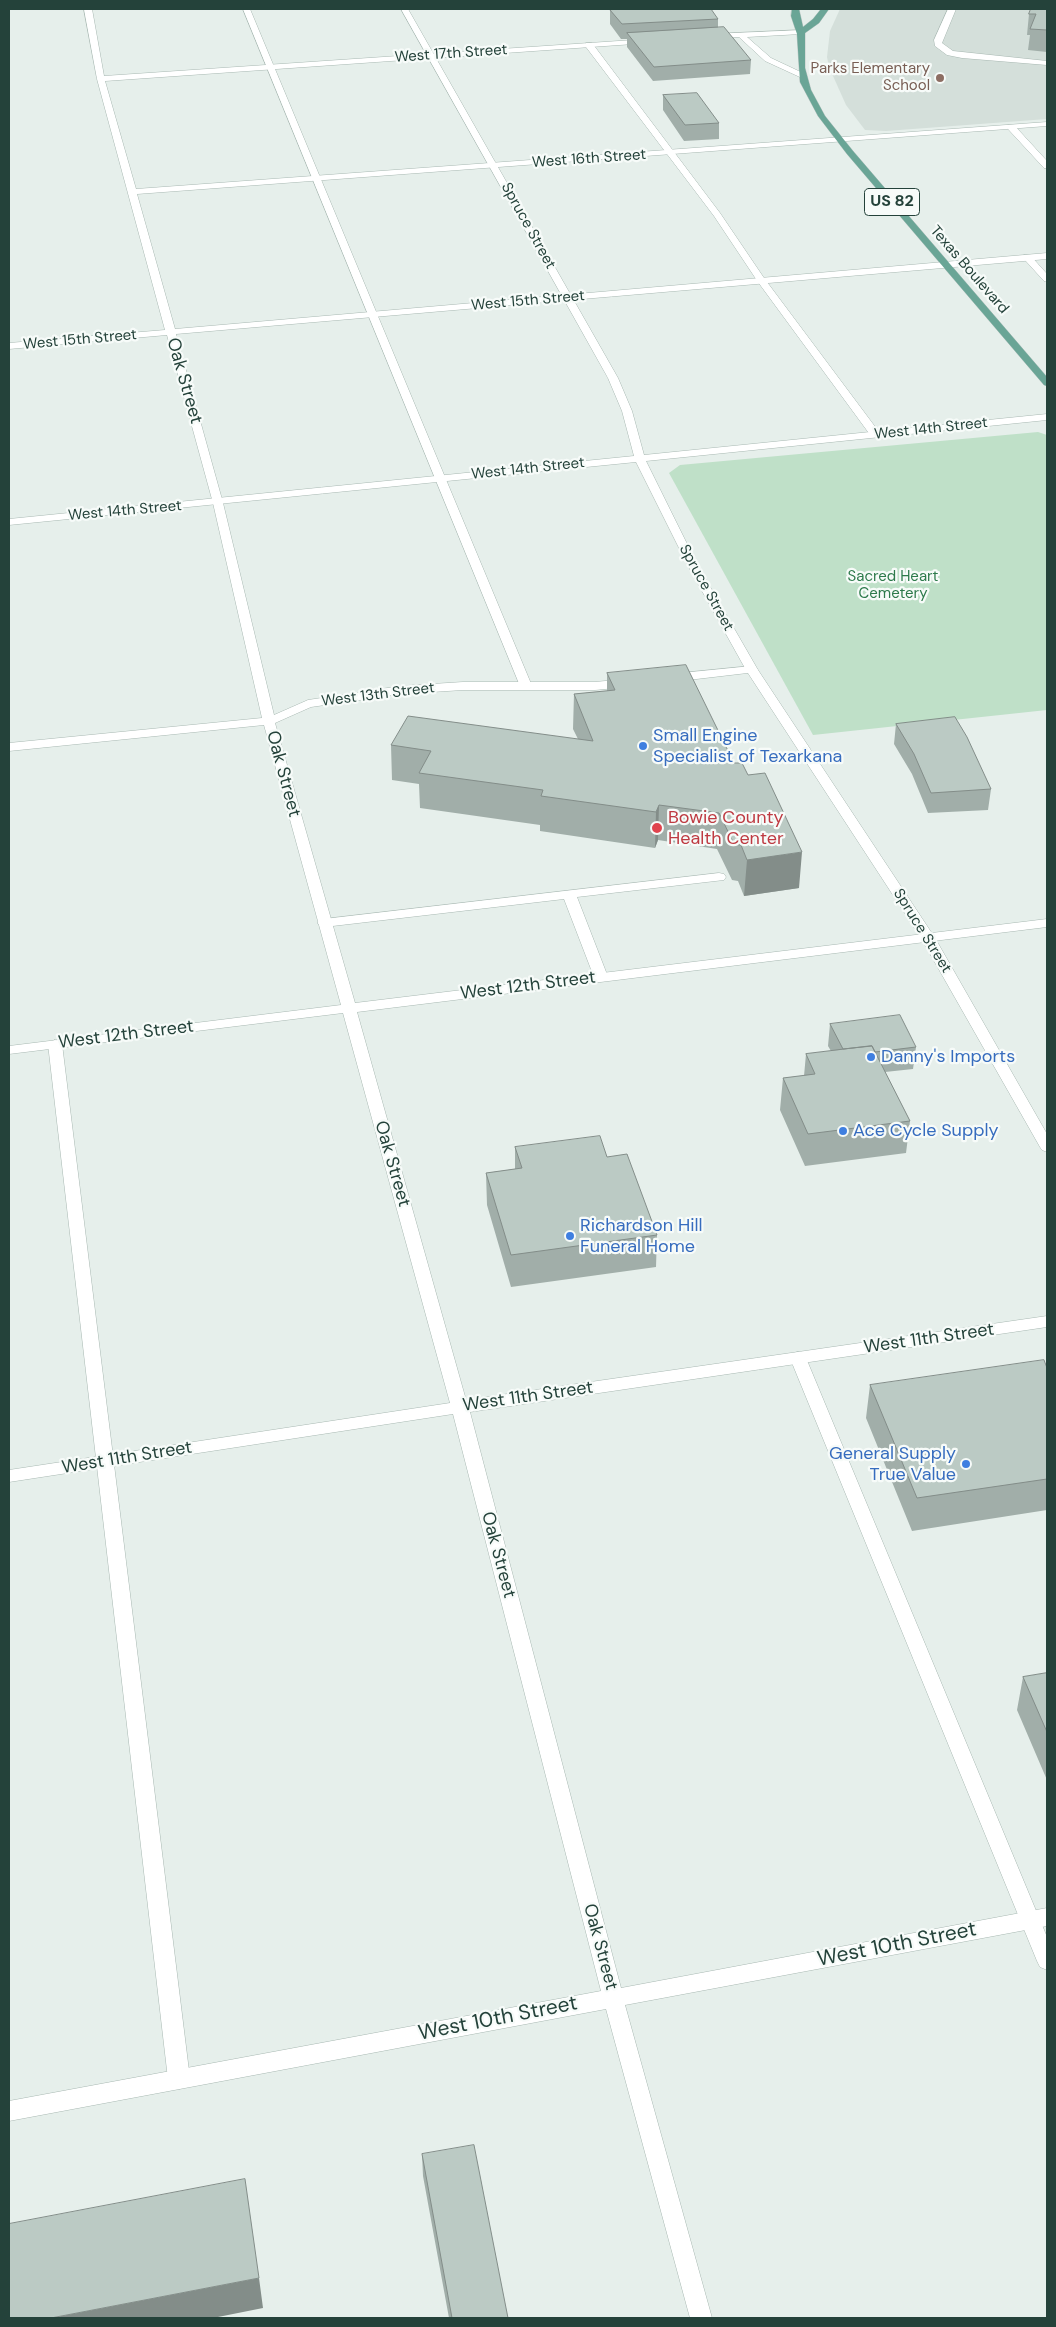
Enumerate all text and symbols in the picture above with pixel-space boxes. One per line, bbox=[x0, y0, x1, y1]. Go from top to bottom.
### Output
street label: West 17th Street bbox=[394, 41, 508, 67]
place label: Parks Elementary School bbox=[811, 60, 930, 95]
marker: Parks Elementary School bbox=[934, 72, 946, 84]
street label: West 16th Street bbox=[531, 146, 647, 172]
street label: Spruce Street bbox=[497, 180, 559, 272]
road number: US 82 bbox=[864, 188, 920, 216]
street label: Texas Boulevard bbox=[926, 222, 1012, 318]
street label: West 15th Street bbox=[470, 287, 586, 315]
street label: West 15th Street bbox=[22, 326, 138, 354]
street label: Oak Street bbox=[161, 335, 207, 427]
street label: West 14th Street bbox=[873, 414, 989, 444]
street label: West 14th Street bbox=[470, 454, 586, 484]
street label: West 14th Street bbox=[67, 497, 183, 525]
street label: Spruce Street bbox=[675, 542, 737, 634]
park label: Sacred Heart Cemetery bbox=[848, 568, 938, 603]
street label: West 13th Street bbox=[320, 679, 436, 711]
place label: Small Engine Specialist of Texarkana bbox=[653, 725, 842, 768]
street label: Oak Street bbox=[261, 728, 305, 820]
marker: Small Engine Specialist of Texarkana bbox=[637, 740, 649, 752]
place label: Bowie County Health Center bbox=[668, 807, 784, 850]
marker: Bowie County Health Center bbox=[650, 821, 664, 835]
street label: Spruce Street bbox=[889, 886, 955, 976]
street label: West 12th Street bbox=[459, 967, 597, 1005]
street label: West 12th Street bbox=[57, 1016, 195, 1054]
place label: Danny's Imports bbox=[881, 1046, 1015, 1068]
marker: Danny's Imports bbox=[865, 1051, 877, 1063]
street label: Oak Street bbox=[369, 1118, 415, 1210]
place label: Ace Cycle Supply bbox=[853, 1120, 998, 1142]
marker: Ace Cycle Supply bbox=[837, 1125, 849, 1137]
place label: Richardson Hill Funeral Home bbox=[580, 1215, 702, 1258]
marker: Richardson Hill Funeral Home bbox=[564, 1230, 576, 1242]
street label: West 11th Street bbox=[862, 1319, 996, 1359]
street label: West 11th Street bbox=[461, 1377, 595, 1417]
street label: West 11th Street bbox=[60, 1437, 194, 1479]
place label: General Supply True Value bbox=[829, 1443, 956, 1486]
marker: General Supply True Value bbox=[960, 1458, 972, 1470]
street label: Oak Street bbox=[476, 1509, 520, 1601]
street label: Oak Street bbox=[578, 1901, 622, 1993]
street label: West 10th Street bbox=[815, 1917, 979, 1973]
street label: West 10th Street bbox=[416, 1991, 580, 2047]

